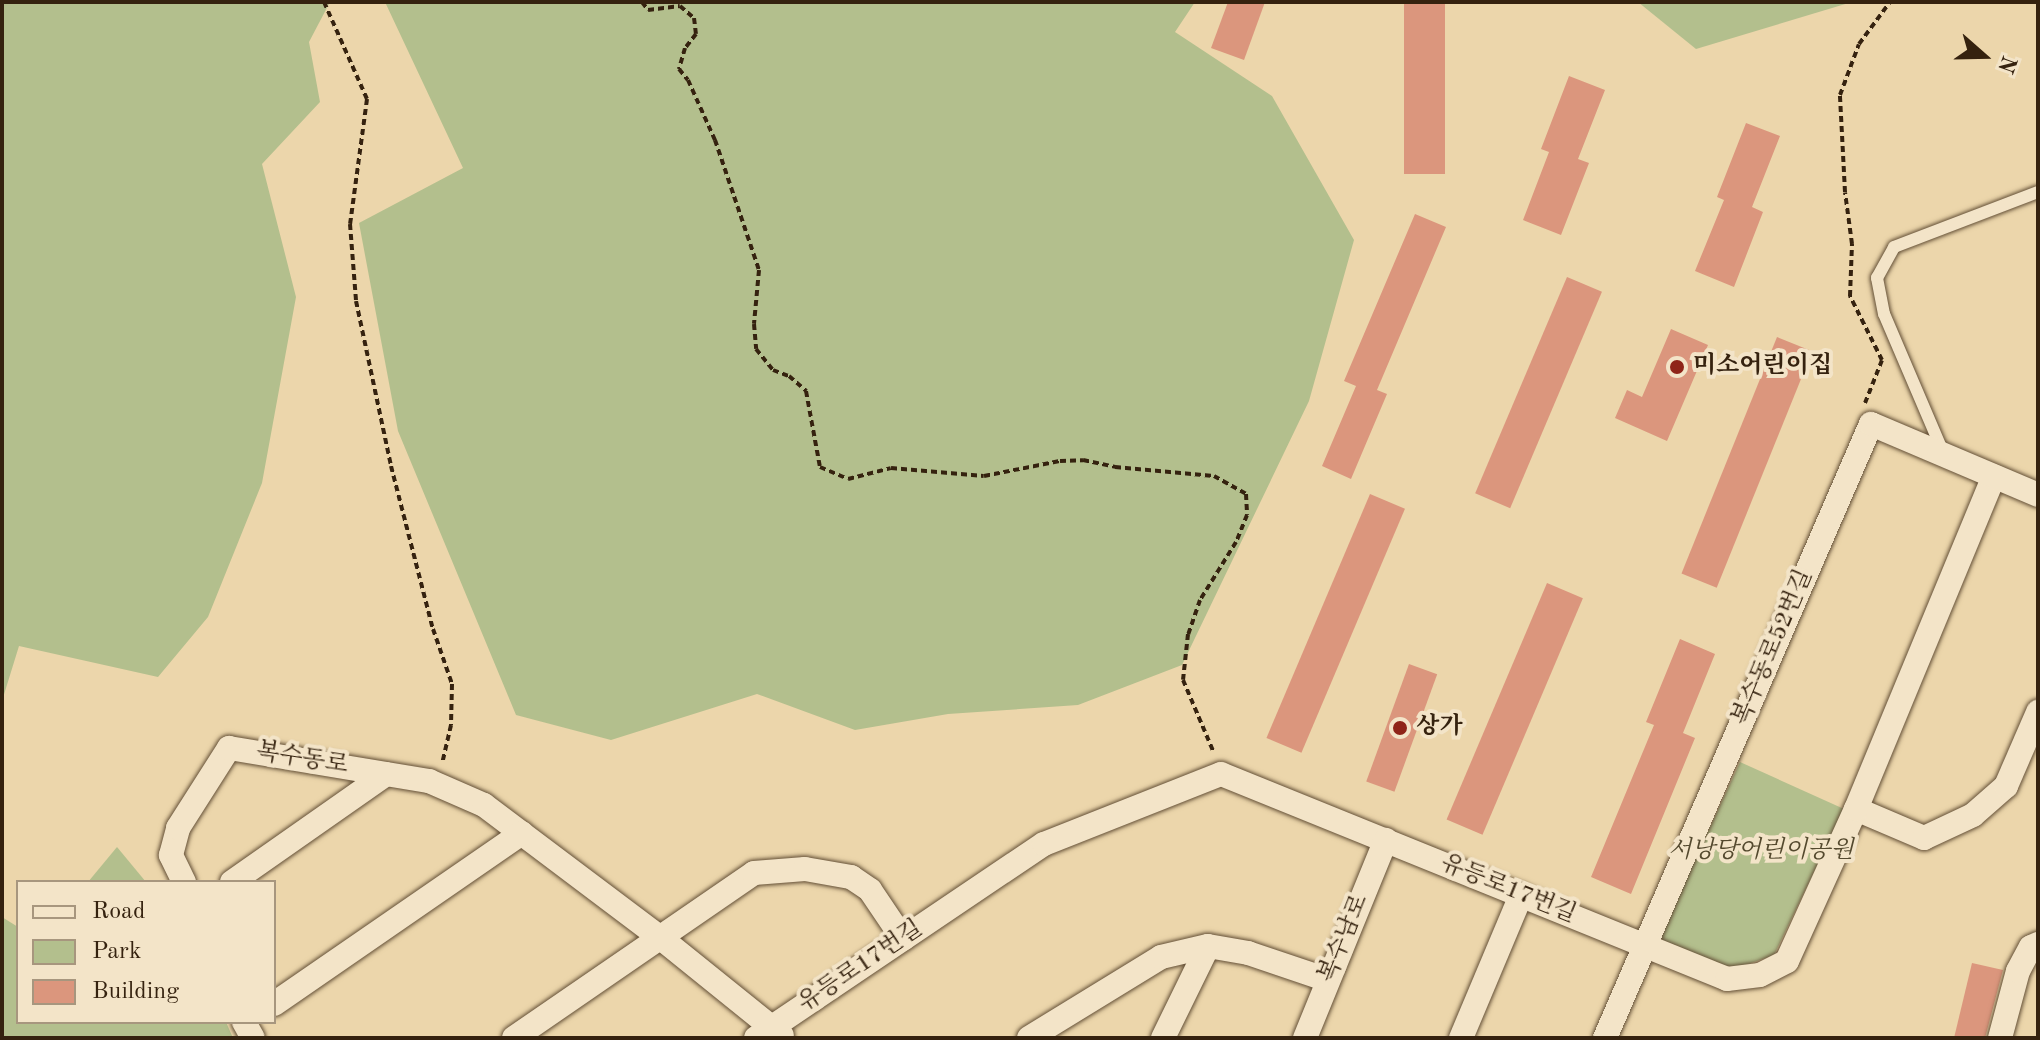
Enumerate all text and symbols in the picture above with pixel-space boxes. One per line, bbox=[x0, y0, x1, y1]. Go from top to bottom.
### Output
north arrow bbox=[1944, 16, 2024, 96]
text: N bbox=[1993, 53, 2020, 76]
place label: 미소어린이집 bbox=[1693, 353, 1832, 381]
marker: 미소어린이집 bbox=[1668, 358, 1686, 376]
street label: 복수동로52번길 bbox=[1728, 566, 1820, 730]
place label: 상가 bbox=[1416, 714, 1462, 742]
marker: 상가 bbox=[1391, 719, 1409, 737]
street label: 복수동로 bbox=[254, 739, 350, 781]
park label: 서낭당어린이공원 bbox=[1668, 838, 1854, 866]
street label: 유등로17번길 bbox=[1436, 850, 1580, 930]
legend bbox=[16, 880, 276, 1024]
street label: 복수남로 bbox=[1314, 891, 1376, 987]
text: Road bbox=[92, 900, 145, 924]
street label: 유등로17번길 bbox=[793, 915, 929, 1019]
text: Park bbox=[92, 940, 141, 964]
text: Building bbox=[92, 980, 179, 1004]

